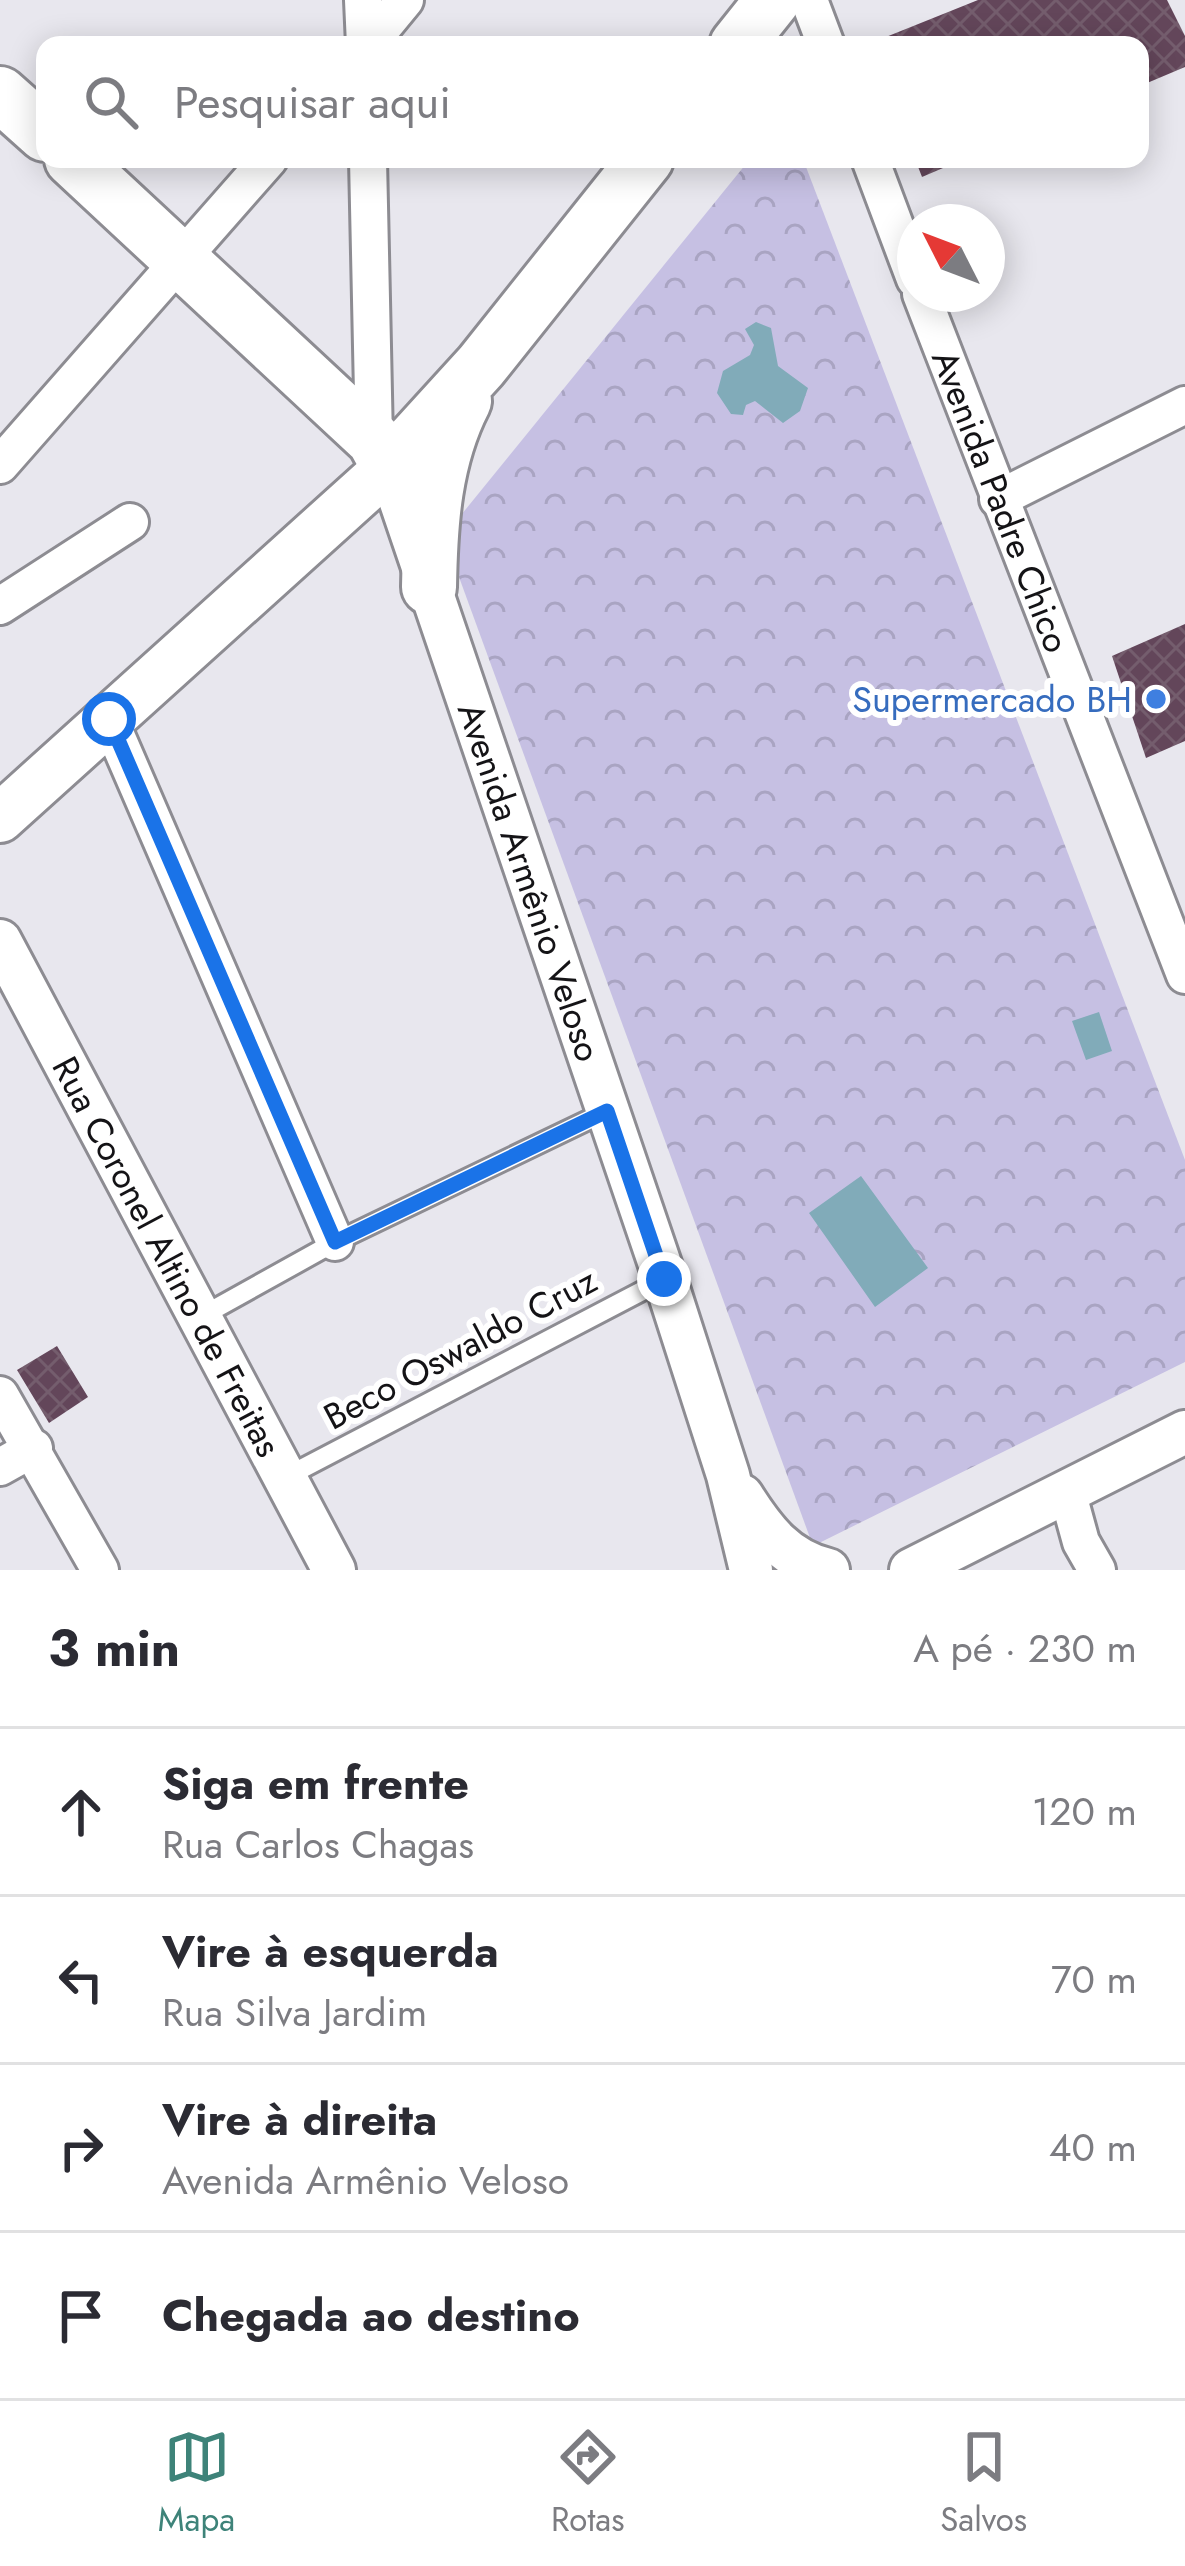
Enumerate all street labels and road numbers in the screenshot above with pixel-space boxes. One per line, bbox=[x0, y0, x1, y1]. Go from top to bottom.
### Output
street label: Avenida Padre Chico bbox=[919, 342, 1083, 660]
street label: Avenida Armênio Veloso bbox=[445, 695, 615, 1068]
street label: Rua Coronel Altino de Freitas bbox=[40, 1047, 295, 1466]
street label: Beco Oswaldo Cruz bbox=[314, 1254, 606, 1442]

